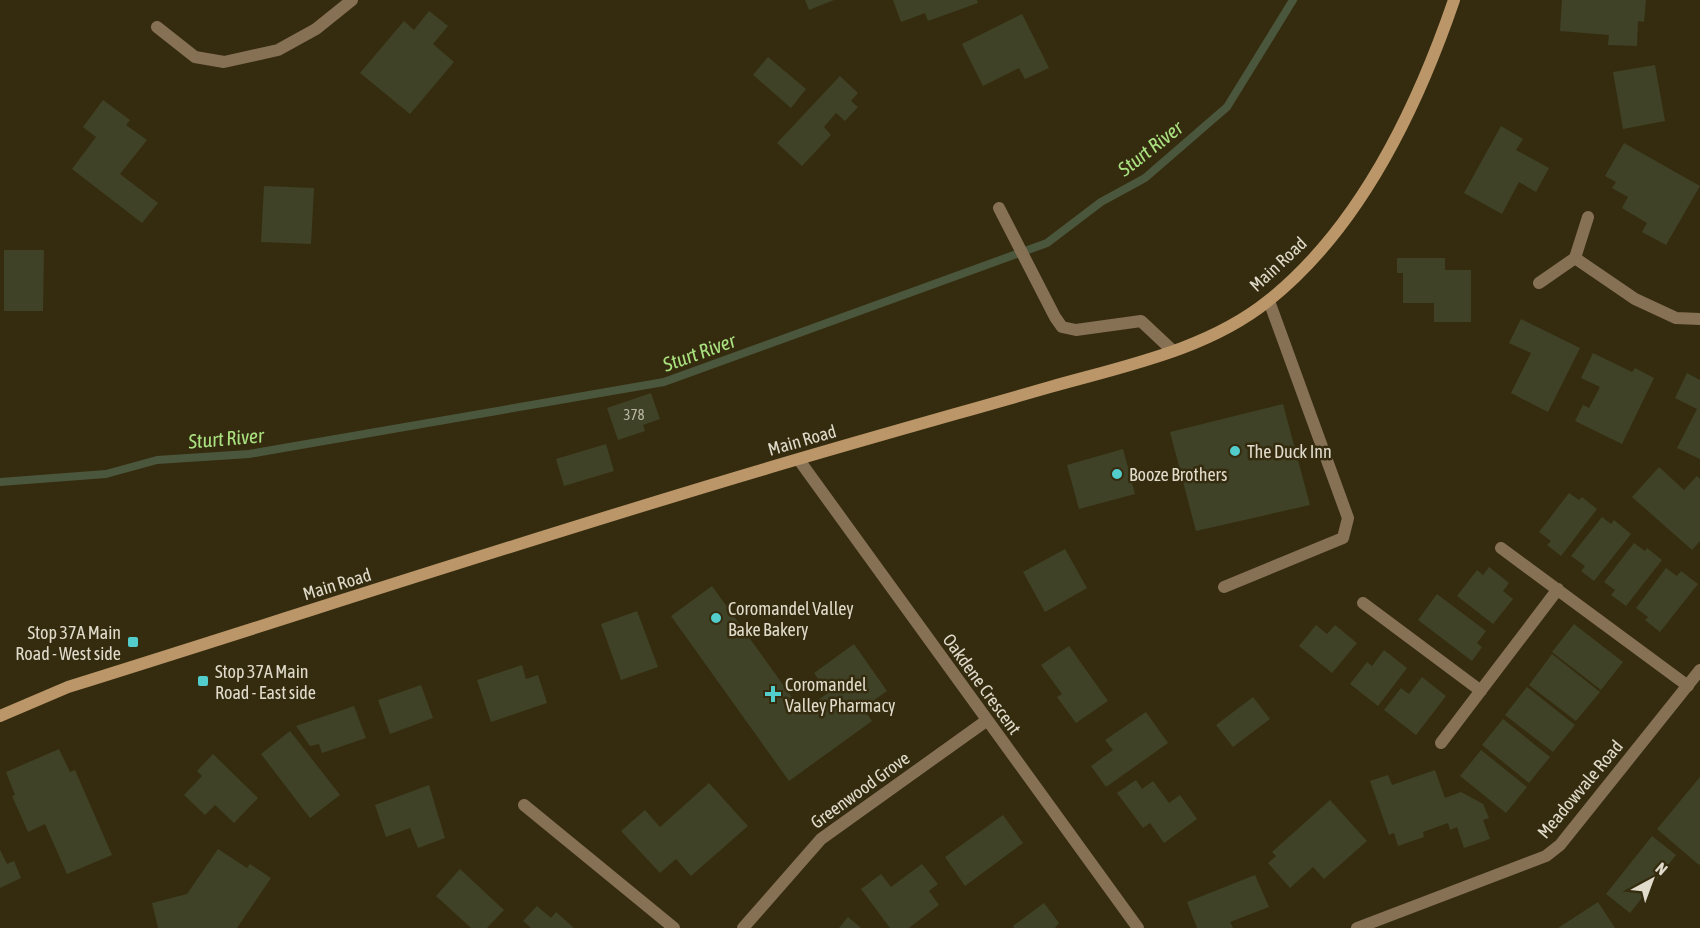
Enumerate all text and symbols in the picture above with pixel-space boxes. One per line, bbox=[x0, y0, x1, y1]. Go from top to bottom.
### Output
water label: Sturt River bbox=[1112, 115, 1188, 181]
street label: Main Road bbox=[1245, 232, 1311, 296]
water label: Sturt River bbox=[659, 328, 740, 376]
house number: 378 bbox=[623, 406, 645, 423]
street label: Main Road bbox=[765, 420, 839, 460]
water label: Sturt River bbox=[186, 423, 266, 453]
place label: The Duck Inn bbox=[1247, 441, 1332, 462]
marker: The Duck Inn bbox=[1228, 444, 1242, 458]
place label: Booze Brothers bbox=[1129, 464, 1227, 485]
marker: Booze Brothers bbox=[1110, 467, 1124, 481]
street label: Main Road bbox=[300, 564, 374, 604]
place label: Coromandel Valley Bake Bakery bbox=[728, 598, 854, 640]
marker: Coromandel Valley Bake Bakery bbox=[709, 611, 723, 625]
place label: Stop 37A Main Road - West side bbox=[15, 622, 121, 664]
street label: Oakdene Crescent bbox=[938, 630, 1026, 738]
marker: Stop 37A Main Road - West side bbox=[126, 635, 140, 649]
place label: Stop 37A Main Road - East side bbox=[215, 661, 316, 703]
marker: Stop 37A Main Road - East side bbox=[196, 674, 210, 688]
place label: Coromandel Valley Pharmacy bbox=[785, 674, 896, 716]
marker: Coromandel Valley Pharmacy bbox=[766, 687, 780, 701]
street label: Meadowvale Road bbox=[1533, 736, 1627, 842]
street label: Greenwood Grove bbox=[807, 747, 913, 833]
north arrow bbox=[1622, 850, 1682, 910]
text: N bbox=[1652, 859, 1671, 879]

